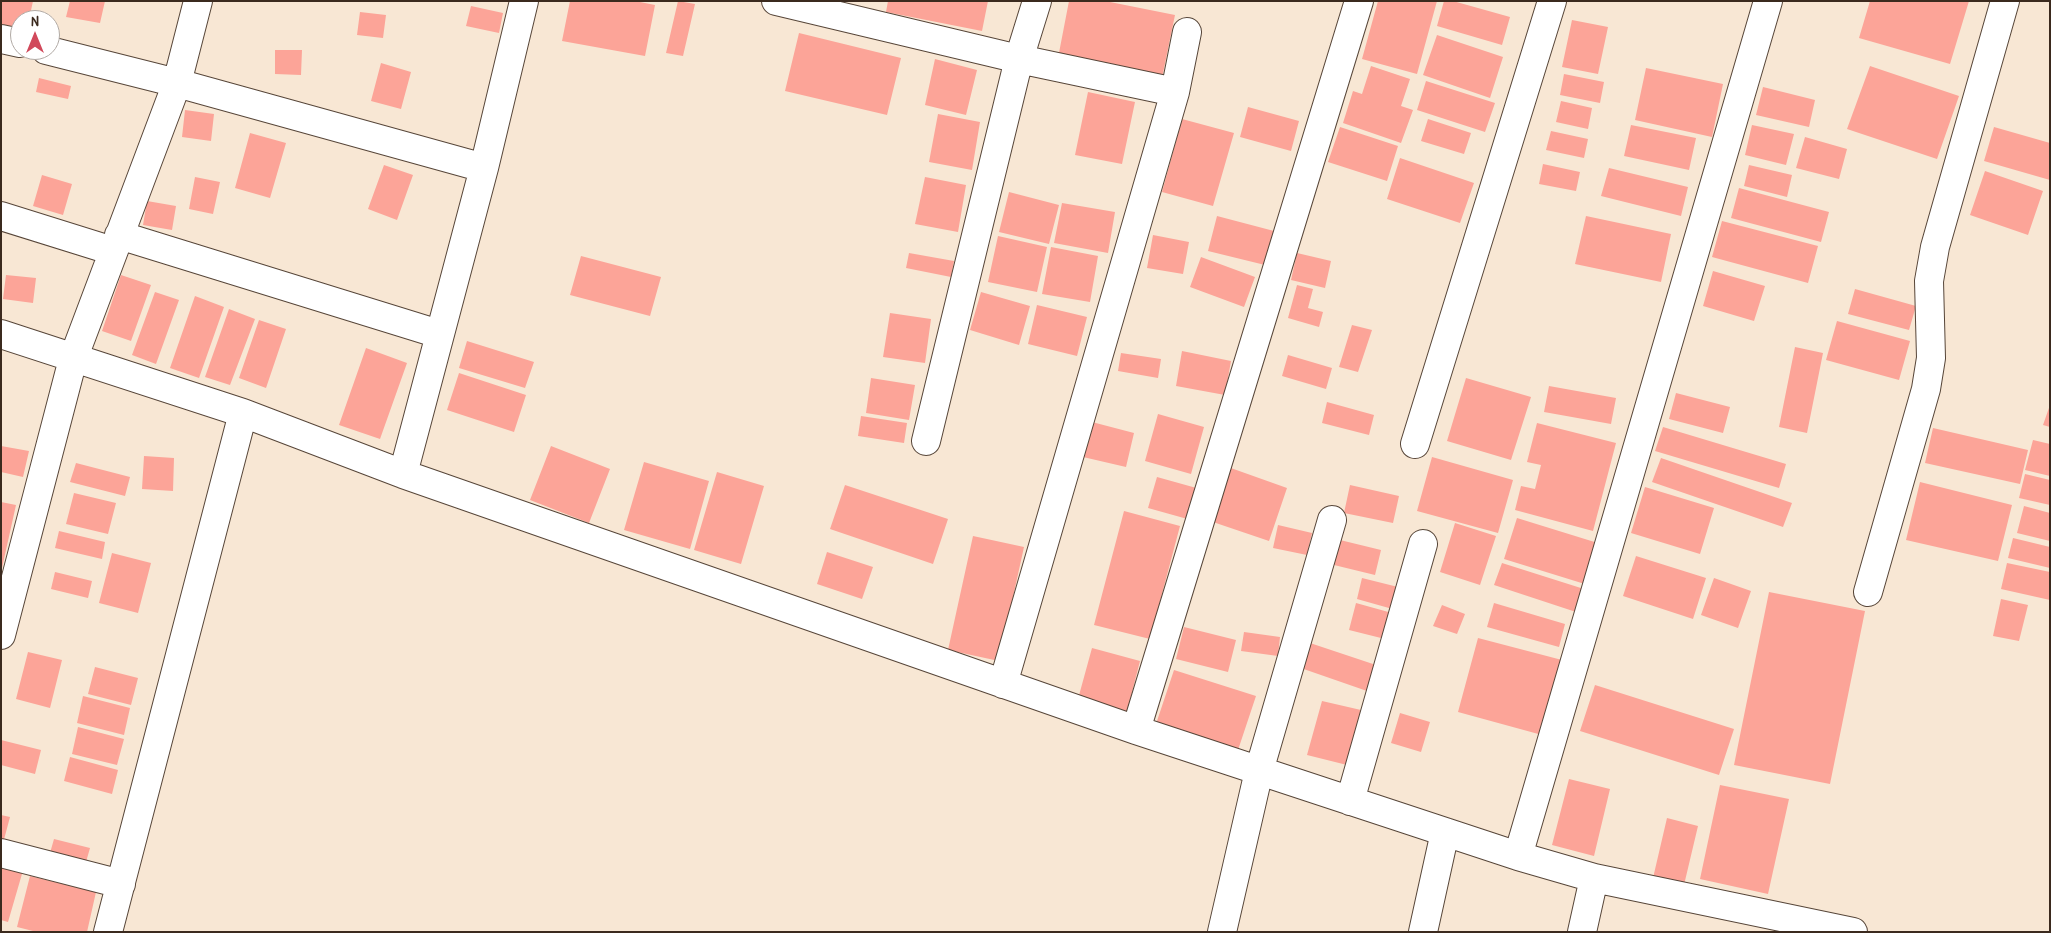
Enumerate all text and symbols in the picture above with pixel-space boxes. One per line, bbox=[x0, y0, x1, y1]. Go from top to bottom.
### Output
north arrow bbox=[10, 10, 60, 60]
text: N bbox=[31, 11, 39, 30]

